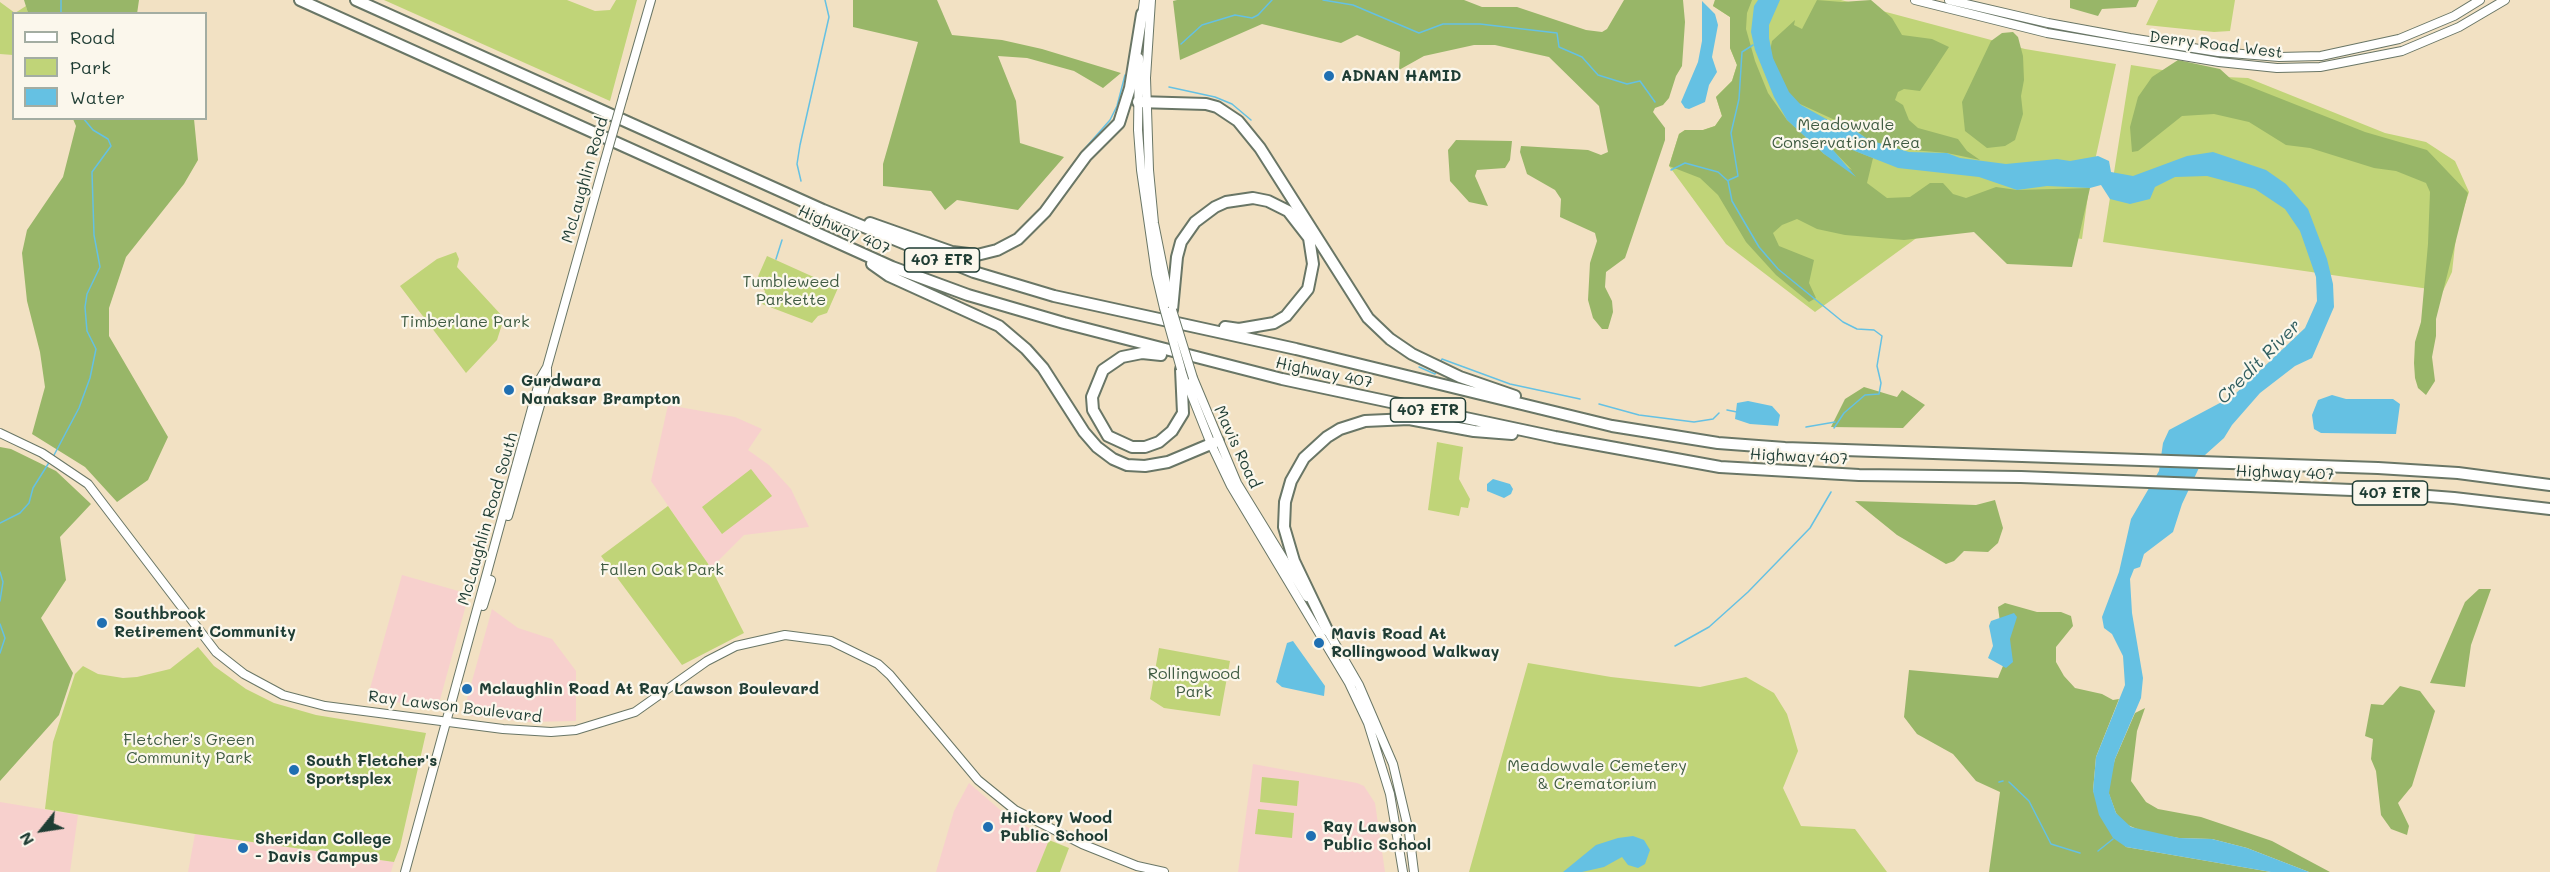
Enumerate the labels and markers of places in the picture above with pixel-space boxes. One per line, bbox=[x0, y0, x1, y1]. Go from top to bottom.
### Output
place label: ADNAN HAMID bbox=[1341, 66, 1461, 86]
marker: ADNAN HAMID bbox=[1322, 69, 1336, 83]
place label: Gurdwara Nanaksar Brampton bbox=[521, 371, 680, 409]
marker: Gurdwara Nanaksar Brampton bbox=[502, 383, 516, 397]
place label: Southbrook Retirement Community bbox=[114, 604, 296, 642]
marker: Southbrook Retirement Community bbox=[95, 616, 109, 630]
place label: Mavis Road At Rollingwood Walkway bbox=[1331, 624, 1499, 662]
marker: Mavis Road At Rollingwood Walkway bbox=[1312, 636, 1326, 650]
place label: Mclaughlin Road At Ray Lawson Boulevard bbox=[479, 679, 819, 699]
marker: Mclaughlin Road At Ray Lawson Boulevard bbox=[460, 682, 474, 696]
place label: South Fletcher's Sportsplex bbox=[306, 751, 437, 789]
marker: South Fletcher's Sportsplex bbox=[287, 763, 301, 777]
place label: Hickory Wood Public School bbox=[1000, 808, 1112, 846]
place label: Ray Lawson Public School bbox=[1323, 817, 1431, 855]
marker: Hickory Wood Public School bbox=[981, 820, 995, 834]
place label: Sheridan College - Davis Campus bbox=[255, 829, 391, 867]
marker: Ray Lawson Public School bbox=[1304, 829, 1318, 843]
marker: Sheridan College - Davis Campus bbox=[236, 841, 250, 855]

